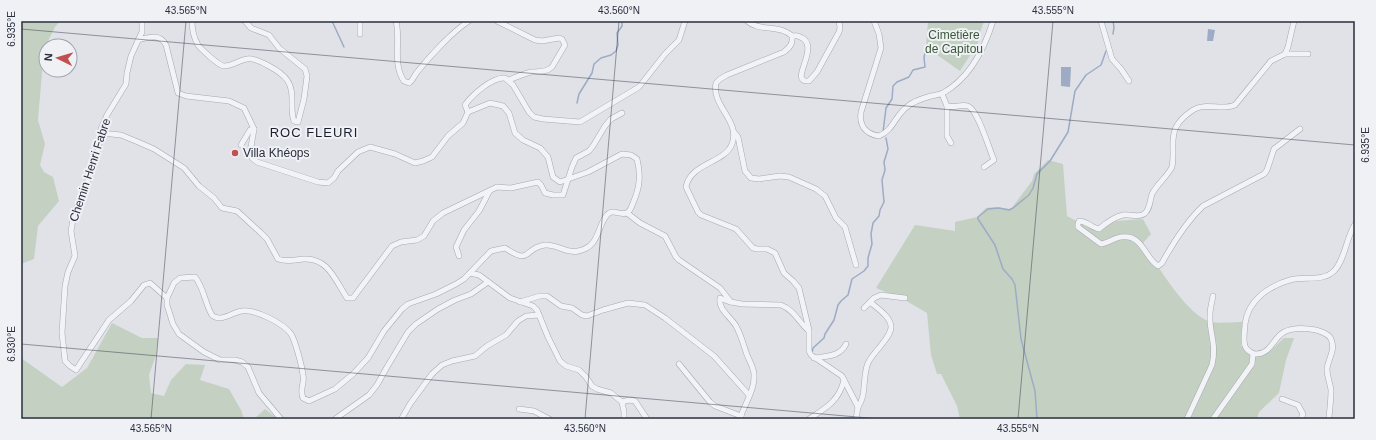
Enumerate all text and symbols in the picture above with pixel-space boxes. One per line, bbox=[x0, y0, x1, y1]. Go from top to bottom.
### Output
text: 43.565°N bbox=[165, 5, 207, 16]
text: 43.560°N bbox=[598, 5, 640, 16]
text: 43.555°N bbox=[1032, 5, 1074, 16]
text: 6.935°E bbox=[6, 11, 17, 47]
park label: Cimetière de Capitou bbox=[925, 28, 983, 56]
north arrow bbox=[38, 38, 78, 78]
text: N bbox=[42, 53, 54, 62]
street label: Chemin Henri Fabre bbox=[67, 116, 113, 224]
district label: ROC FLEURI bbox=[270, 125, 358, 140]
text: 6.935°E bbox=[1360, 127, 1371, 163]
place label: Villa Khéops bbox=[243, 146, 310, 160]
marker: Villa Khéops bbox=[230, 148, 240, 158]
text: 6.930°E bbox=[6, 326, 17, 362]
text: 43.565°N bbox=[130, 423, 172, 434]
text: 43.560°N bbox=[564, 423, 606, 434]
text: 43.555°N bbox=[997, 423, 1039, 434]

